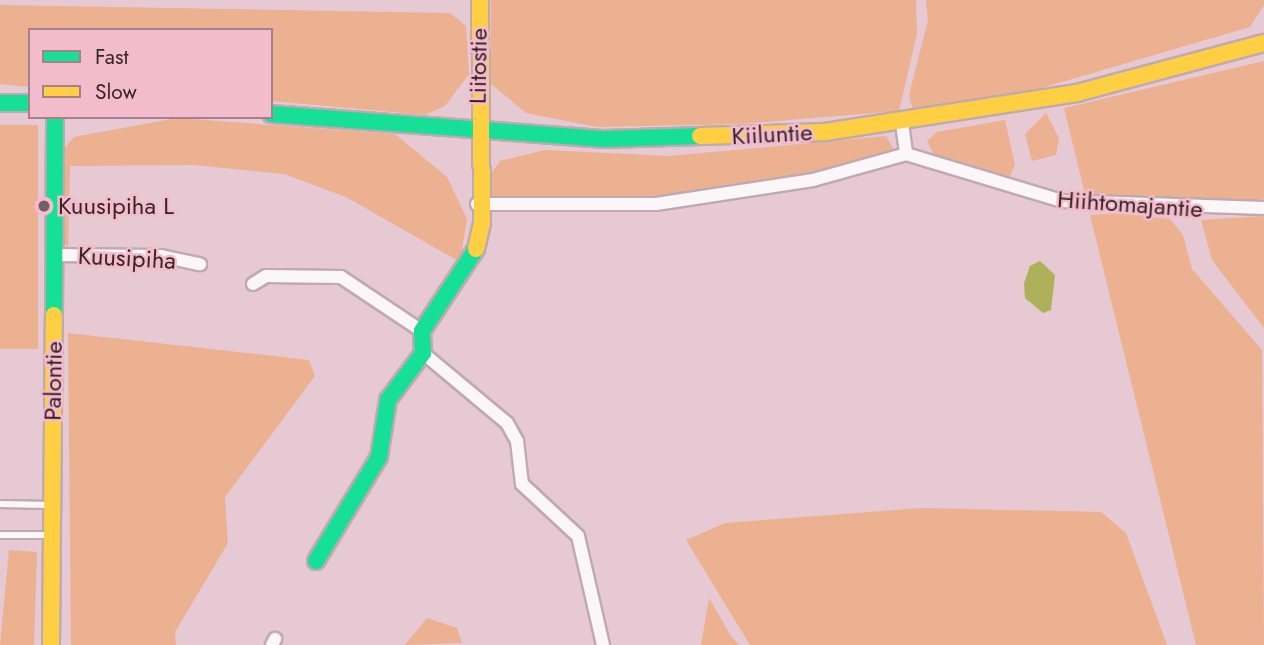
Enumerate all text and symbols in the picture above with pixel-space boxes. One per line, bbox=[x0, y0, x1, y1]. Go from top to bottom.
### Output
legend bbox=[28, 28, 273, 119]
street label: Liitostie bbox=[463, 28, 493, 104]
text: Fast bbox=[95, 42, 128, 72]
text: Slow bbox=[95, 77, 137, 107]
street label: Kiiluntie bbox=[731, 117, 813, 151]
street label: Hiihtomajantie bbox=[1056, 185, 1204, 223]
place label: Kuusipiha L bbox=[58, 192, 174, 220]
marker: Kuusipiha L bbox=[36, 198, 52, 214]
street label: Kuusipiha bbox=[77, 241, 177, 275]
street label: Palontie bbox=[38, 341, 68, 421]

